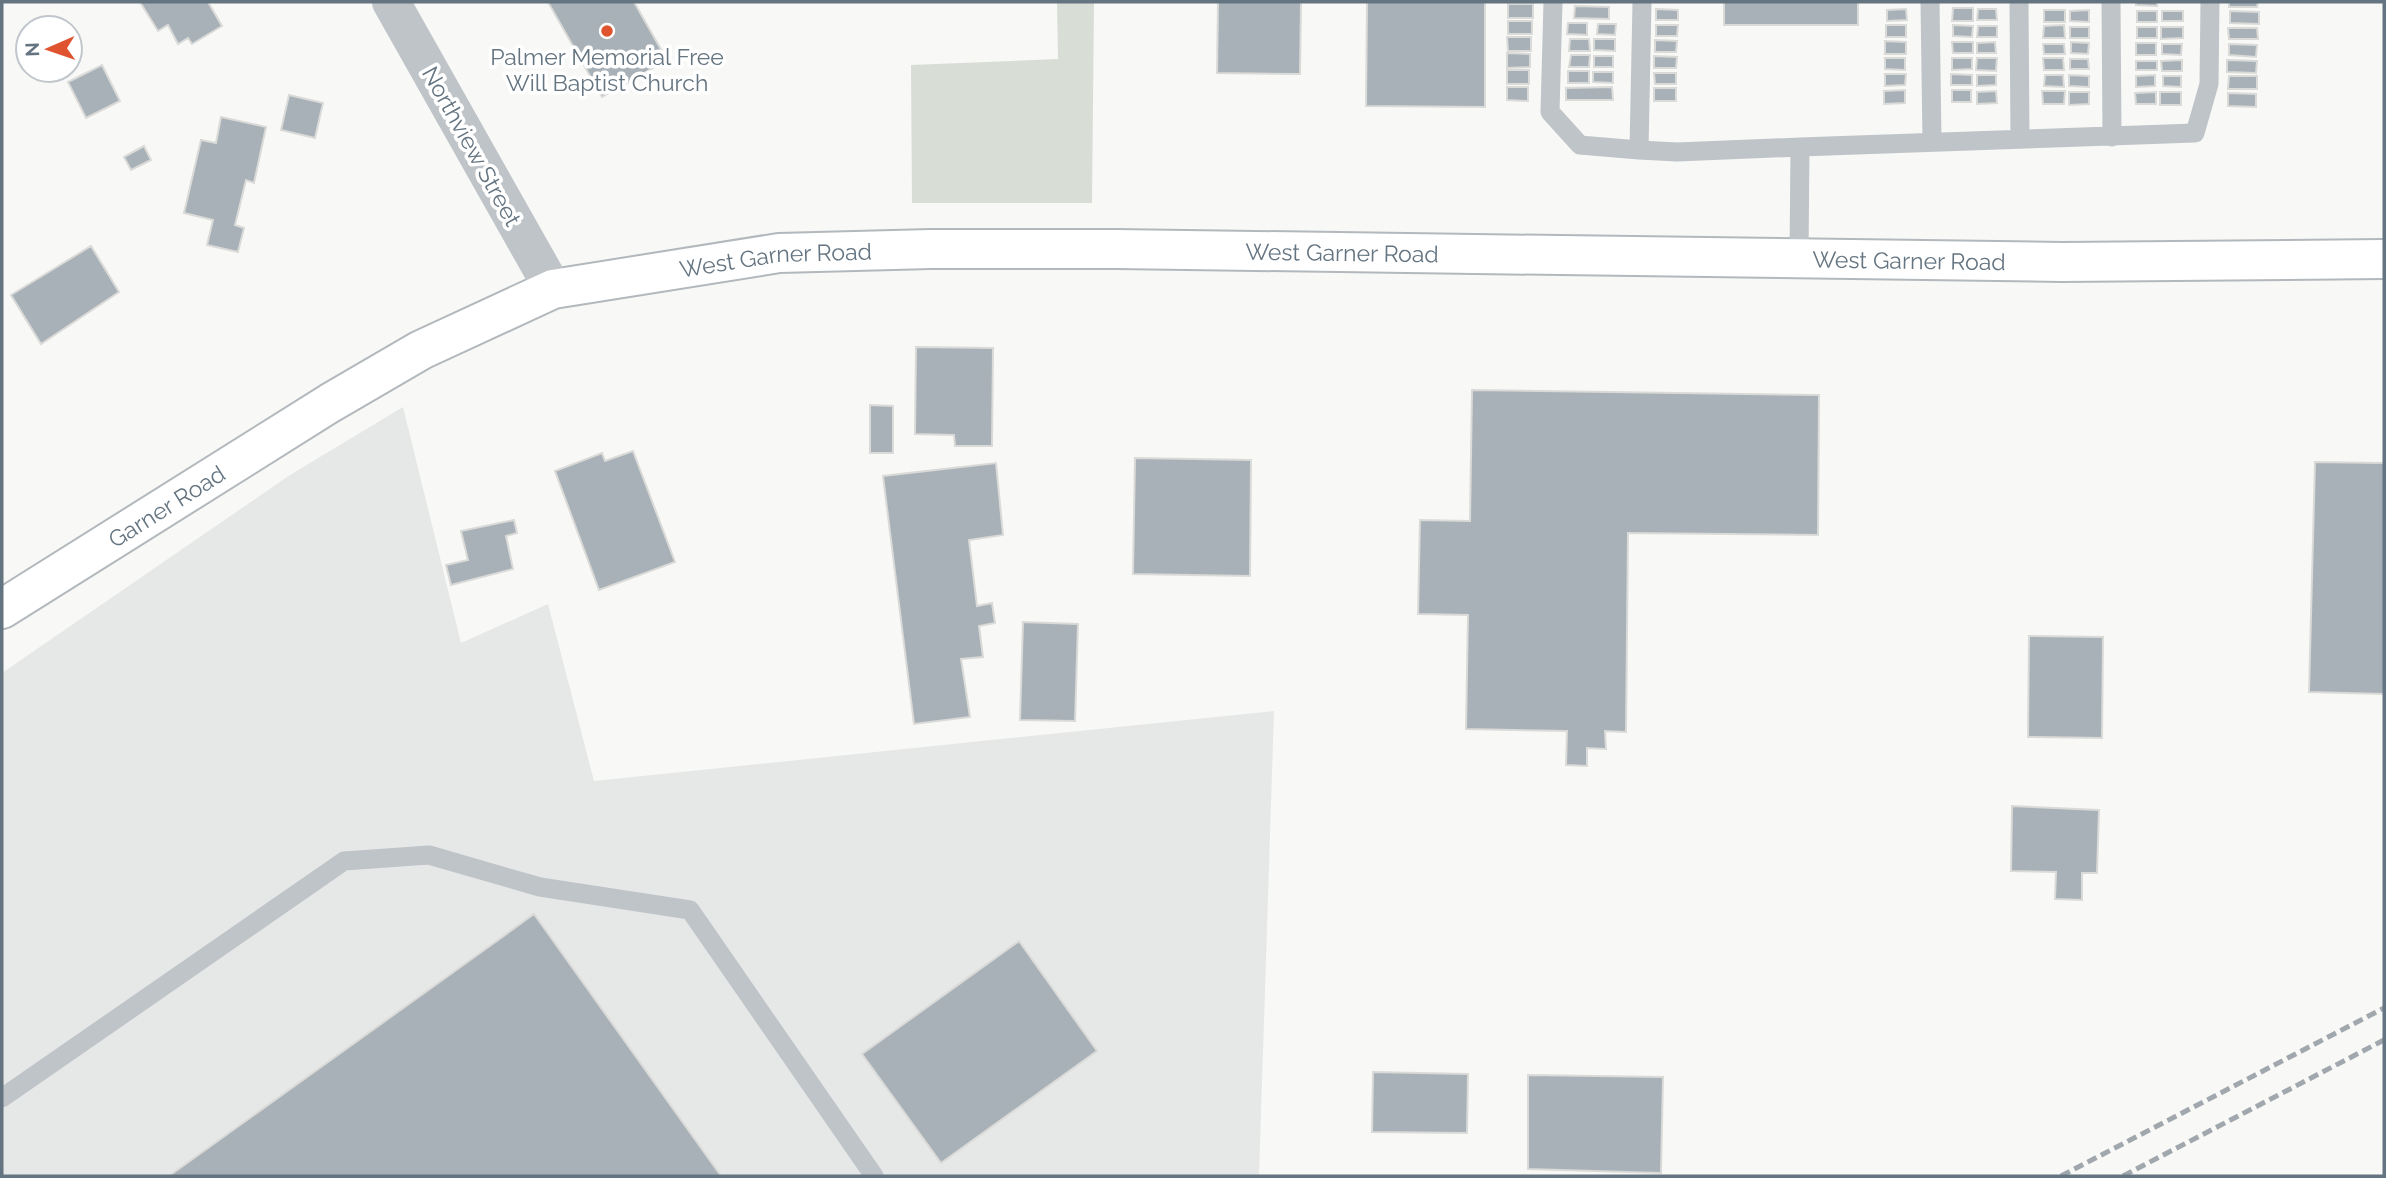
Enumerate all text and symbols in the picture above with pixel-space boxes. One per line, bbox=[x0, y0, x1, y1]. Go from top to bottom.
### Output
north arrow bbox=[14, 14, 84, 84]
marker: Palmer Memorial Free Will Baptist Church bbox=[599, 23, 615, 39]
text: N bbox=[21, 42, 43, 57]
place label: Palmer Memorial Free Will Baptist Church bbox=[490, 43, 724, 96]
street label: Northview Street bbox=[417, 61, 527, 231]
street label: West Garner Road bbox=[678, 237, 872, 282]
street label: West Garner Road bbox=[1245, 237, 1439, 267]
street label: West Garner Road bbox=[1812, 245, 2006, 275]
street label: Garner Road bbox=[103, 459, 230, 553]

